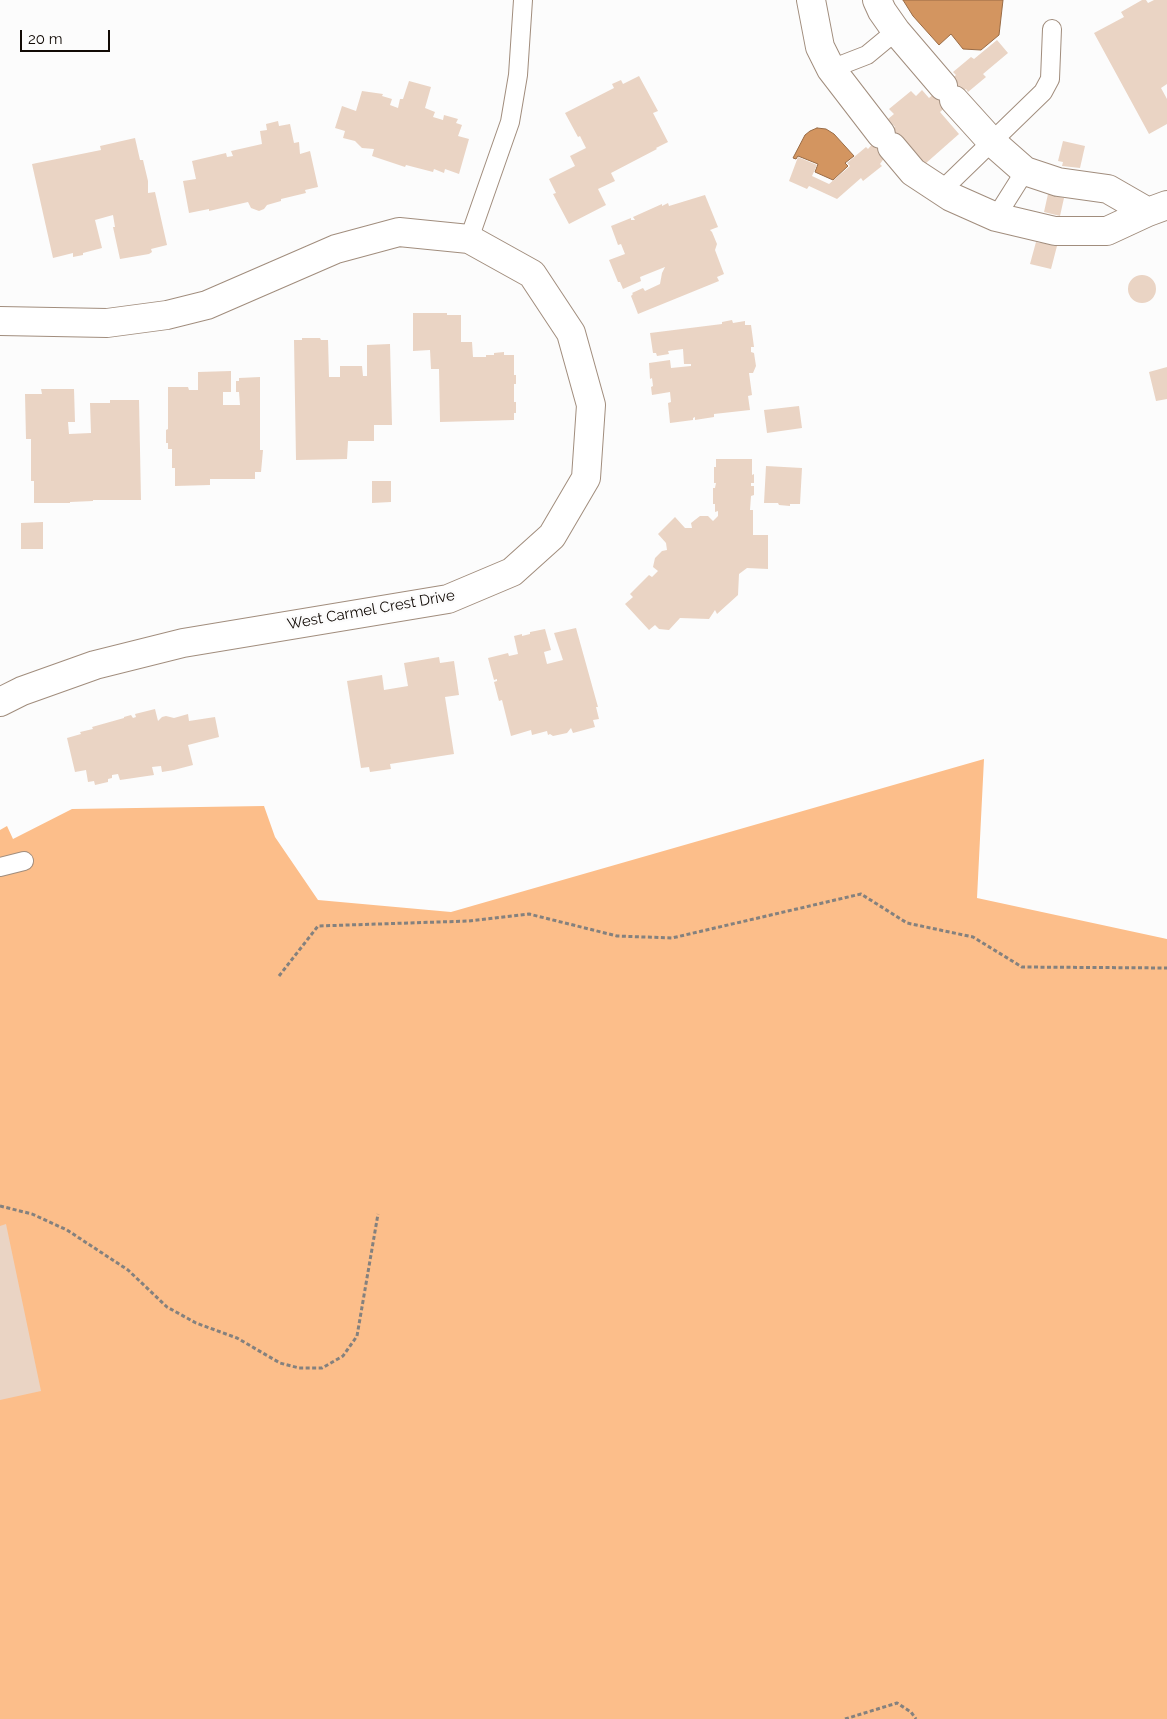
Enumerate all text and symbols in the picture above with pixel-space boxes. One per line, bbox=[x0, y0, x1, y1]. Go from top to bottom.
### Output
scale bar bbox=[22, 20, 112, 52]
text: 20 m bbox=[28, 30, 63, 48]
street label: West Carmel Crest Drive bbox=[286, 586, 456, 634]

